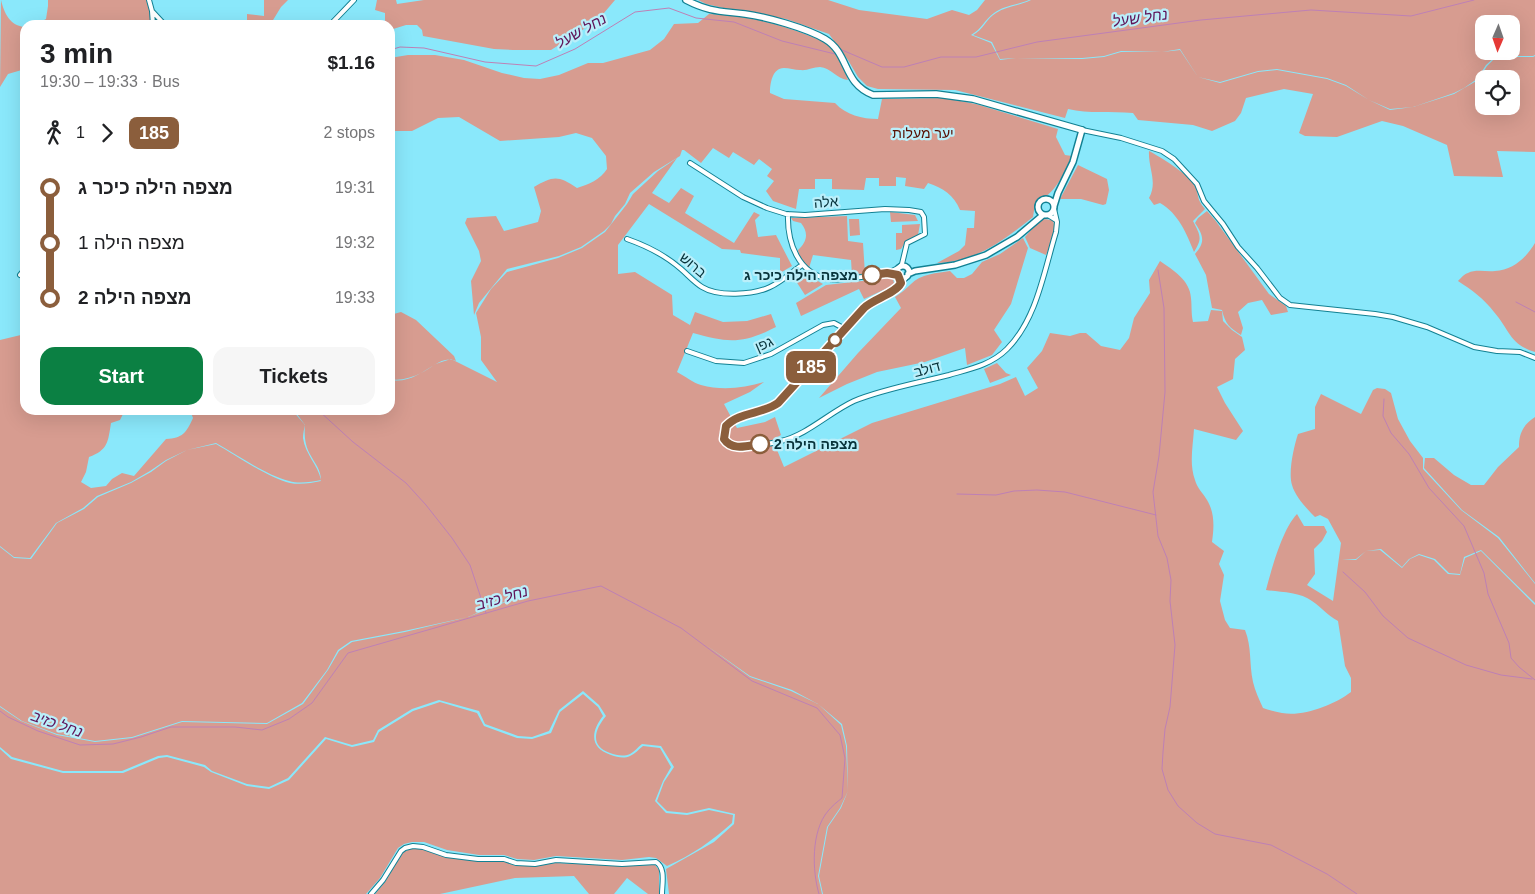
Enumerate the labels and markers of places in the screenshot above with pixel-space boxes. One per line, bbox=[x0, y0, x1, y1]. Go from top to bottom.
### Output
marker: מצפה הילה כיכר ג bbox=[862, 265, 882, 285]
place label: מצפה הילה כיכר ג bbox=[744, 267, 858, 283]
unlabelled marker bbox=[828, 333, 842, 347]
marker: מצפה הילה 2 bbox=[750, 434, 770, 454]
place label: מצפה הילה 2 bbox=[774, 436, 858, 452]

